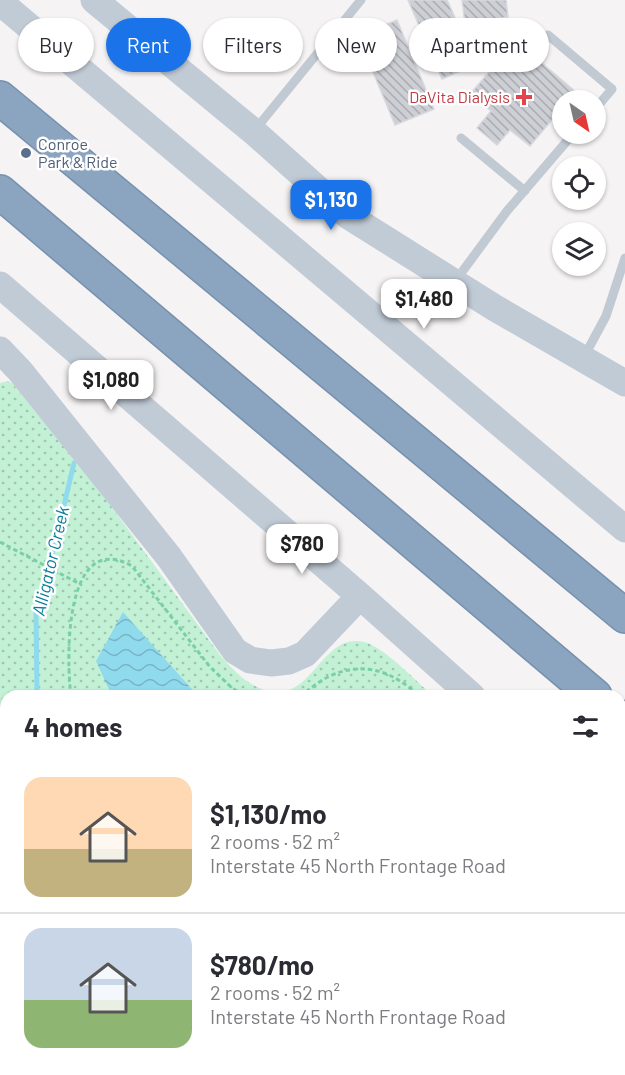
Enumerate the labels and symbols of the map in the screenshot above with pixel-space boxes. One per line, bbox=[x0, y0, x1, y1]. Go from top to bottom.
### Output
place label: DaVita Dialysis bbox=[409, 87, 510, 106]
marker: DaVita Dialysis bbox=[515, 88, 533, 106]
north arrow bbox=[552, 90, 606, 144]
place label: Conroe Park & Ride bbox=[38, 134, 118, 171]
marker: Conroe Park & Ride bbox=[19, 146, 33, 160]
pin: $1,130 bbox=[282, 180, 380, 231]
pin: $1,480 bbox=[375, 279, 473, 330]
pin: $1,080 bbox=[62, 360, 160, 411]
water label: Alligator Creek bbox=[27, 504, 73, 618]
pin: $780 bbox=[266, 524, 338, 575]

